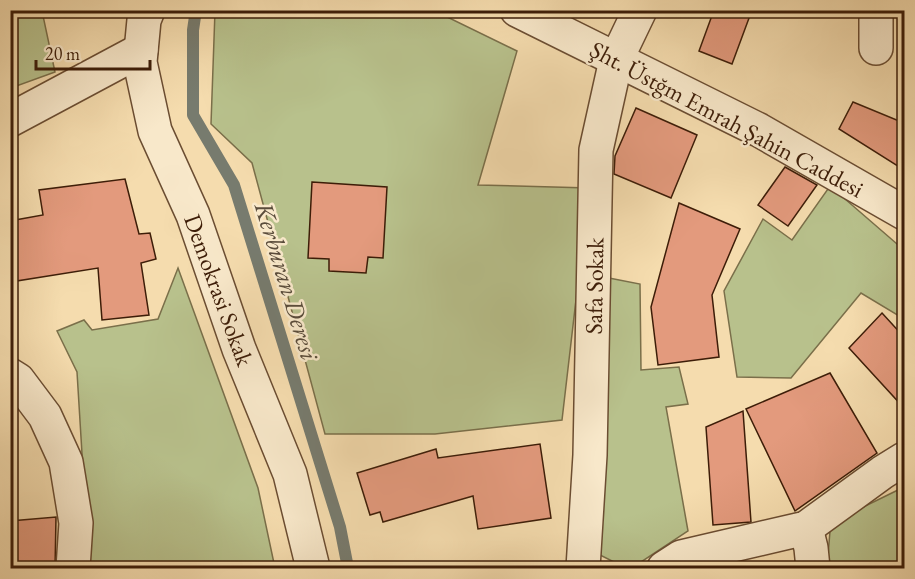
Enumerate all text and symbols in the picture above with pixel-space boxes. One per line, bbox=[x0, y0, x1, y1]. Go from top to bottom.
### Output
scale bar bbox=[36, 33, 150, 71]
street label: Şht. Üstğm Emrah Şahin Caddesi bbox=[585, 34, 869, 204]
text: 20 m bbox=[45, 42, 80, 65]
water label: Kerburan Deresi bbox=[247, 197, 328, 365]
street label: Demokrasi Sokak bbox=[177, 210, 261, 371]
street label: Safa Sokak bbox=[578, 237, 610, 335]

